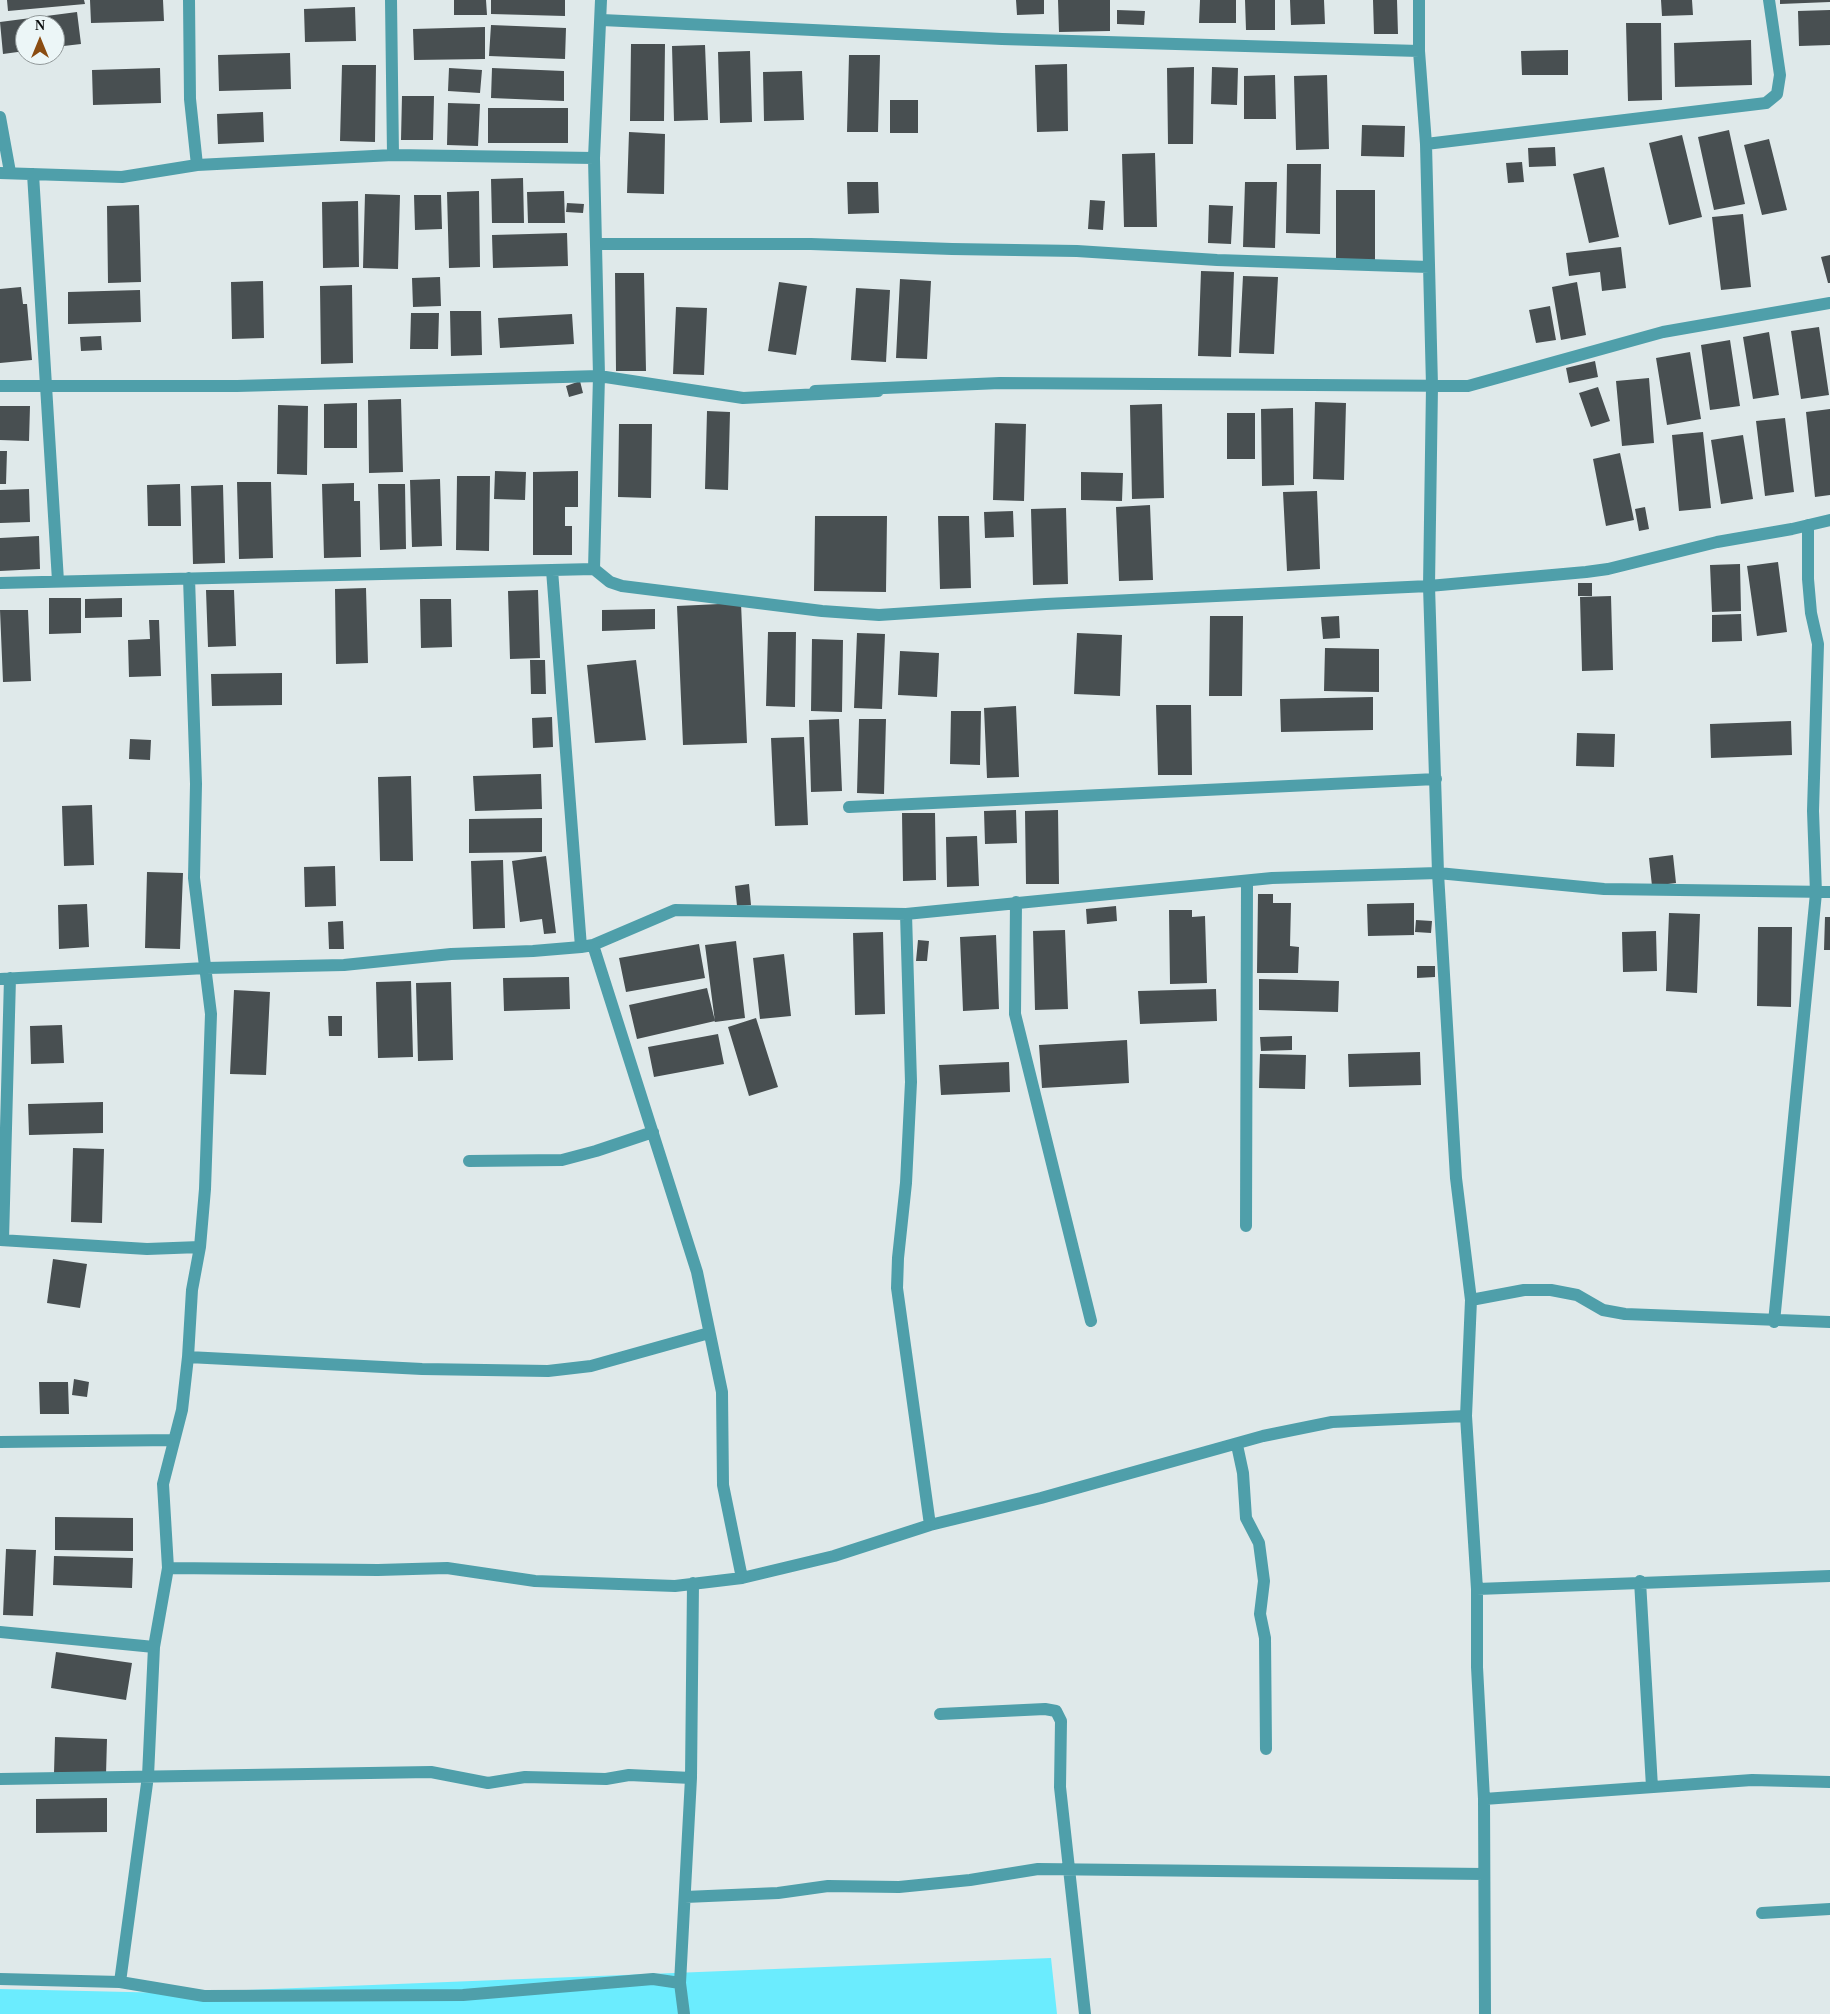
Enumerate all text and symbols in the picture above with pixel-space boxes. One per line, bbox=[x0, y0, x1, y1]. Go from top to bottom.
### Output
north arrow bbox=[15, 15, 65, 65]
text: N bbox=[35, 18, 45, 33]

